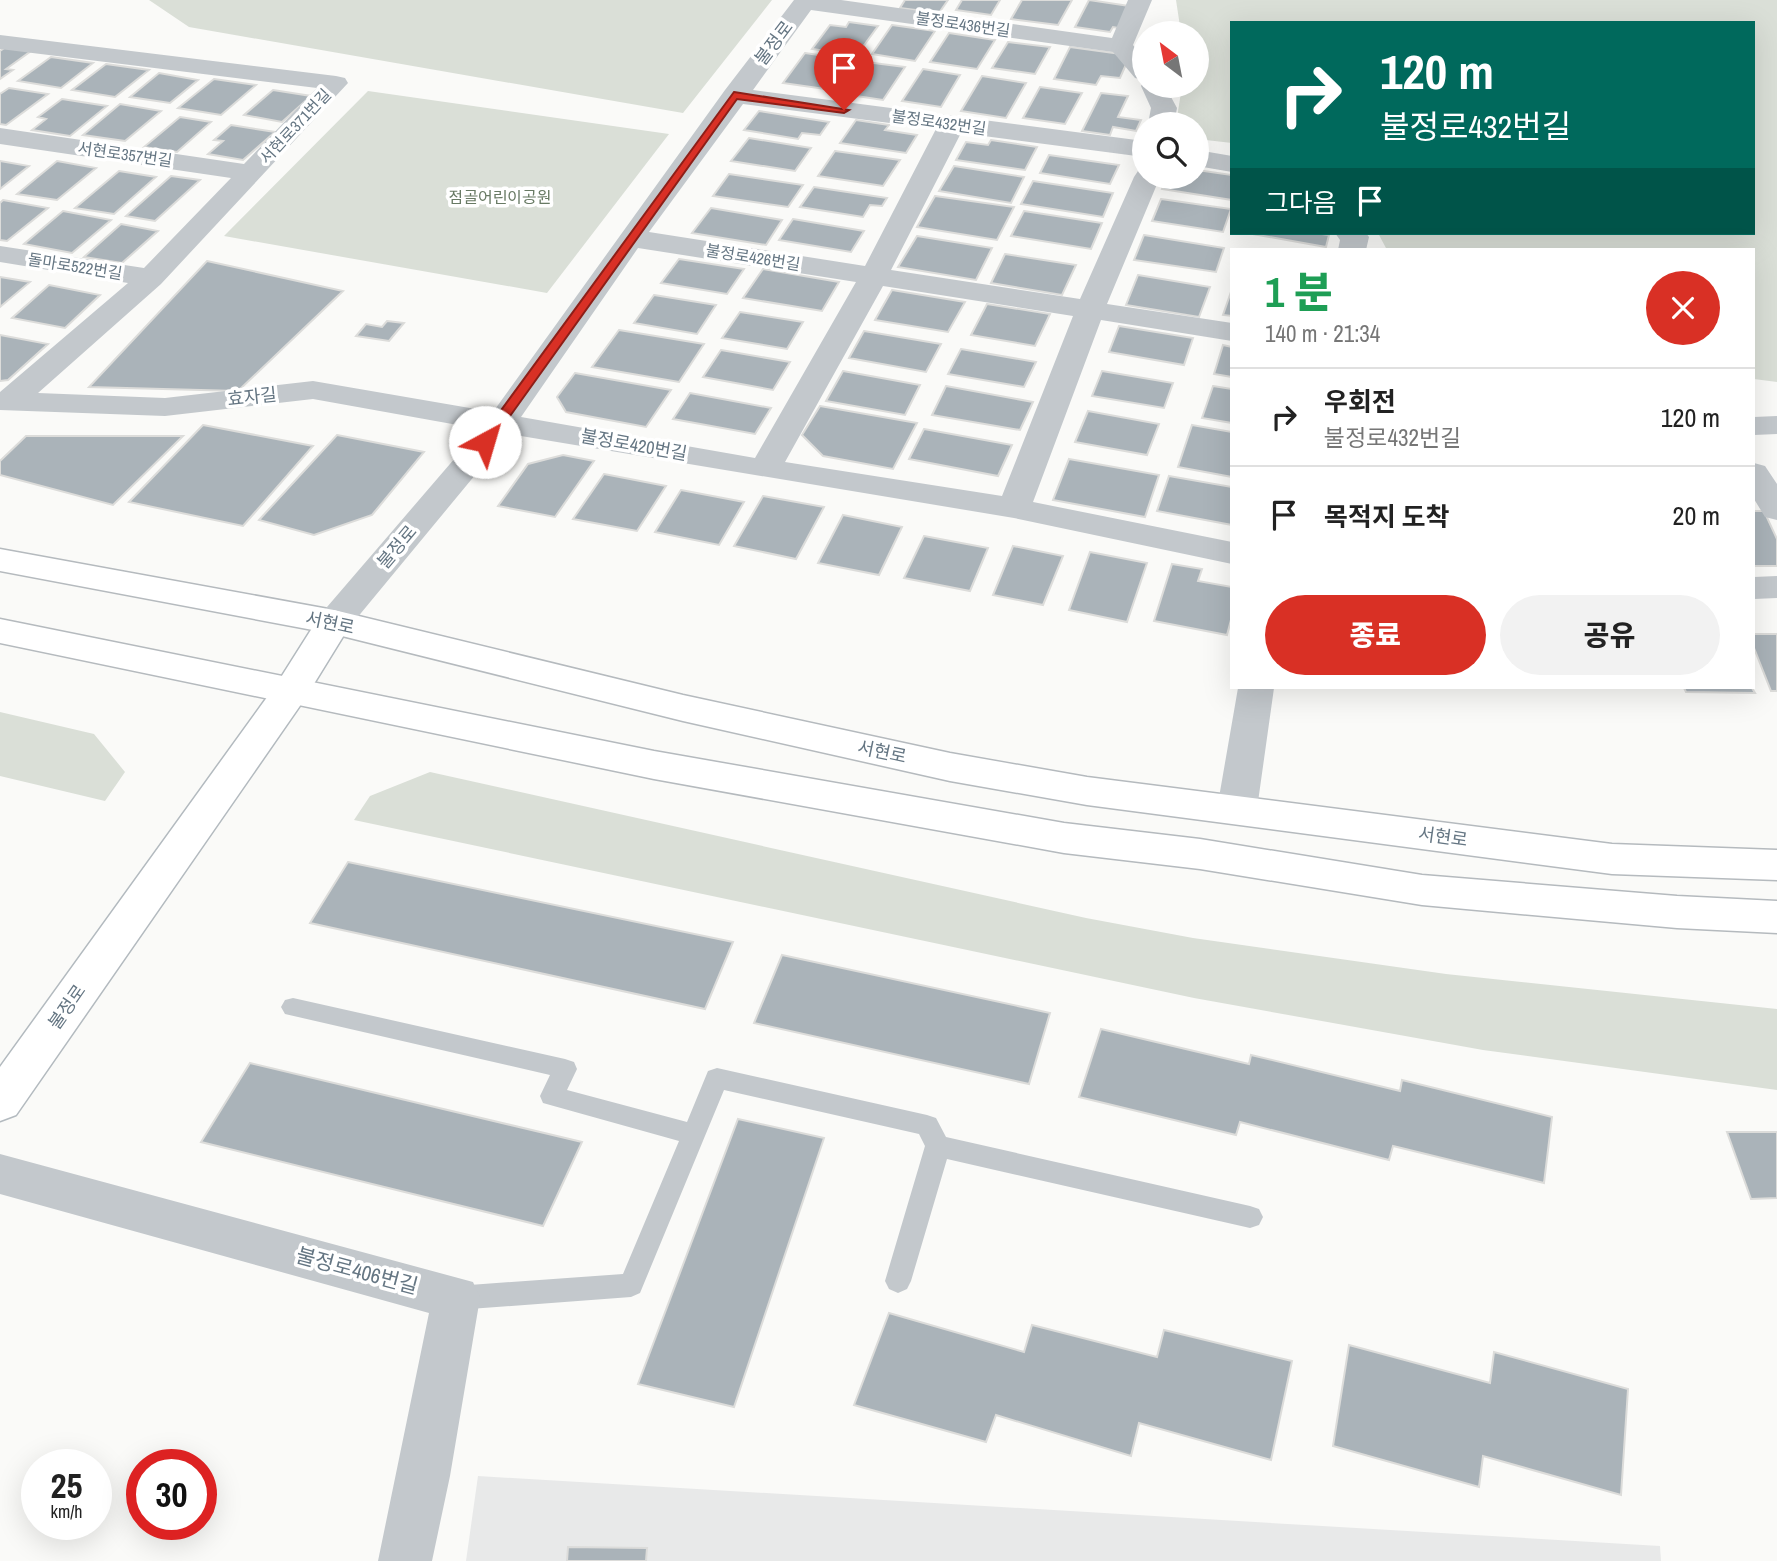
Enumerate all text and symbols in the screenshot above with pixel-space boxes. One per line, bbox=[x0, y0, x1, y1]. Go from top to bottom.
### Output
street label: 불정로436번길 bbox=[914, 6, 1012, 42]
street label: 불정로 bbox=[749, 15, 799, 70]
north arrow bbox=[1132, 21, 1209, 98]
map controls bbox=[1132, 21, 1209, 189]
pin bbox=[814, 38, 874, 110]
text: 120 m bbox=[1380, 38, 1494, 104]
icon: arrive bbox=[825, 49, 863, 87]
icon: right bbox=[1265, 49, 1356, 140]
street label: 서현로371번길 bbox=[254, 84, 336, 168]
street label: 불정로432번길 bbox=[890, 104, 988, 140]
text: 불정로432번길 bbox=[1380, 105, 1571, 148]
button: search bbox=[1132, 112, 1209, 189]
street label: 서현로357번길 bbox=[76, 136, 174, 172]
icon: arrive bbox=[1351, 182, 1389, 220]
text: 그다음 bbox=[1265, 185, 1337, 220]
park label: 점골어린이공원 bbox=[448, 186, 552, 208]
street label: 불정로426번길 bbox=[704, 239, 802, 275]
street label: 돌마로522번길 bbox=[26, 248, 124, 284]
text: 1 분 bbox=[1265, 264, 1332, 320]
button: close bbox=[1646, 271, 1720, 345]
text: 140 m · 21:34 bbox=[1265, 318, 1380, 349]
street label: 효자길 bbox=[226, 381, 278, 412]
text: 우회전 bbox=[1324, 384, 1396, 419]
icon: right bbox=[1265, 398, 1303, 436]
text: 120 m bbox=[1661, 400, 1720, 435]
position arrow bbox=[448, 405, 522, 479]
text: 불정로432번길 bbox=[1324, 422, 1461, 453]
street label: 불정로420번길 bbox=[579, 423, 689, 466]
icon: arrive bbox=[1265, 496, 1303, 534]
text: 20 m bbox=[1673, 498, 1720, 533]
text: 목적지 도착 bbox=[1324, 499, 1450, 534]
street label: 불정로 bbox=[371, 520, 422, 574]
button: 종료 bbox=[1265, 595, 1486, 675]
button: 공유 bbox=[1500, 595, 1720, 675]
street label: 서현로 bbox=[303, 605, 357, 640]
street label: 서현로 bbox=[855, 734, 909, 769]
street label: 서현로 bbox=[1417, 821, 1469, 852]
street label: 불정로 bbox=[42, 979, 91, 1034]
street label: 불정로406번길 bbox=[293, 1240, 421, 1301]
speed limit sign: 30 bbox=[126, 1449, 217, 1540]
text: 25 bbox=[51, 1462, 82, 1509]
text: km/h bbox=[51, 1499, 83, 1524]

